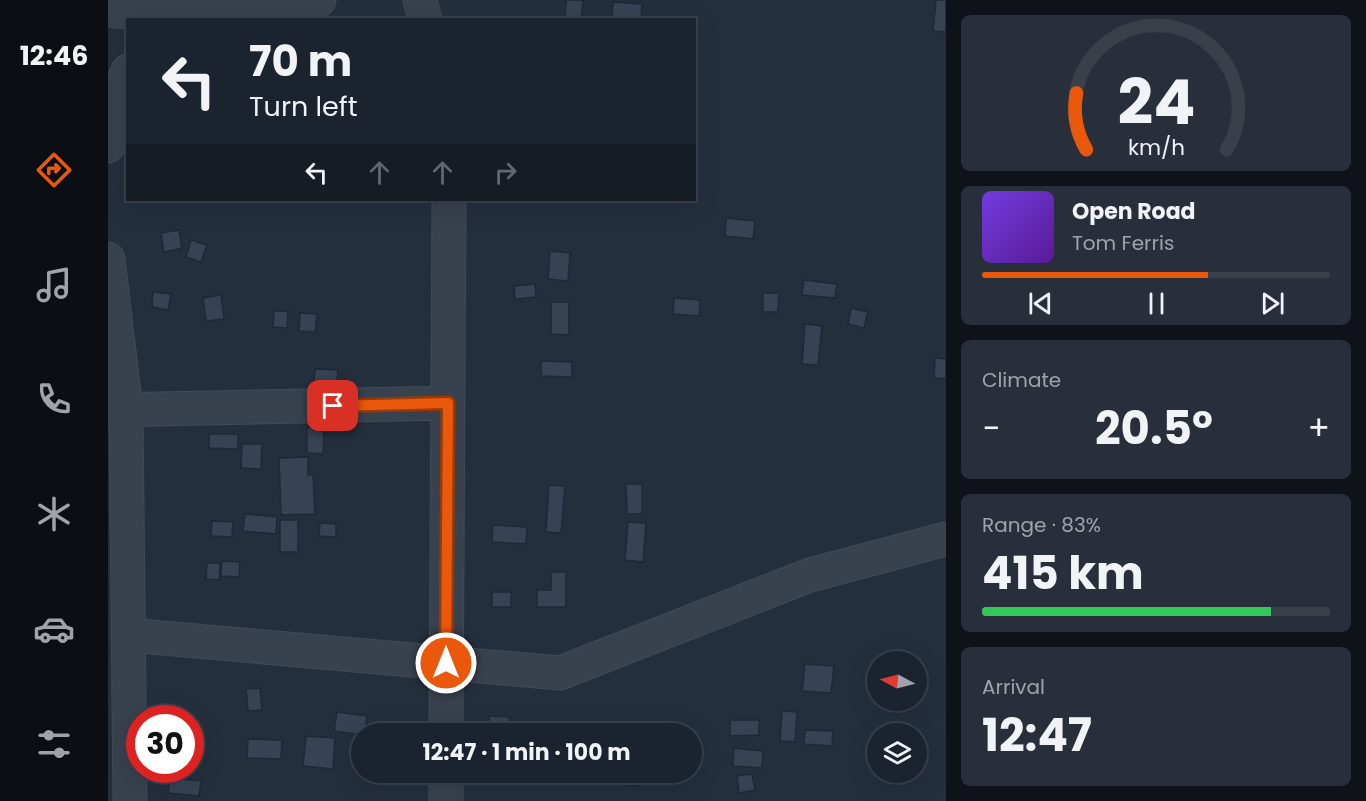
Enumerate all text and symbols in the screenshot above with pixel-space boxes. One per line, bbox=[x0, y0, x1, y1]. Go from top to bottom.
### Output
text: 70 m bbox=[249, 32, 352, 91]
text: 12:46 bbox=[20, 37, 88, 74]
icon: left bbox=[150, 42, 228, 120]
text: 24 bbox=[1117, 58, 1195, 146]
text: Turn left bbox=[249, 88, 358, 125]
text: km/h bbox=[1127, 132, 1185, 163]
icon: directions bbox=[33, 149, 75, 191]
icon: left bbox=[300, 156, 333, 189]
icon: ahead bbox=[363, 156, 396, 189]
icon: ahead bbox=[426, 156, 459, 189]
icon: right bbox=[489, 156, 522, 189]
text: Open Road bbox=[1072, 196, 1196, 227]
text: Tom Ferris bbox=[1072, 229, 1174, 257]
icon: music bbox=[33, 264, 75, 306]
icon: previous bbox=[1024, 287, 1057, 320]
icon: pause bbox=[1140, 287, 1173, 320]
icon: next bbox=[1256, 287, 1289, 320]
text: Climate bbox=[982, 366, 1061, 394]
icon: phone bbox=[33, 378, 75, 420]
pin bbox=[307, 380, 358, 431]
icon: arrive bbox=[316, 389, 349, 422]
text: 20.5° bbox=[1095, 397, 1213, 460]
text: − bbox=[982, 405, 1000, 452]
text: + bbox=[1307, 405, 1330, 452]
icon: climate bbox=[33, 493, 75, 535]
text: Range · 83% bbox=[982, 511, 1101, 539]
text: 415 km bbox=[982, 542, 1144, 605]
icon: car bbox=[33, 608, 75, 650]
position arrow bbox=[414, 631, 478, 695]
north arrow bbox=[867, 651, 927, 711]
map controls bbox=[867, 651, 927, 783]
text: Arrival bbox=[982, 673, 1045, 701]
text: 12:47 bbox=[982, 704, 1092, 767]
speed limit sign: 30 bbox=[126, 705, 204, 783]
icon: filters bbox=[33, 723, 75, 765]
button: layers bbox=[867, 723, 927, 783]
text: 12:47 · 1 min · 100 m bbox=[422, 737, 631, 768]

